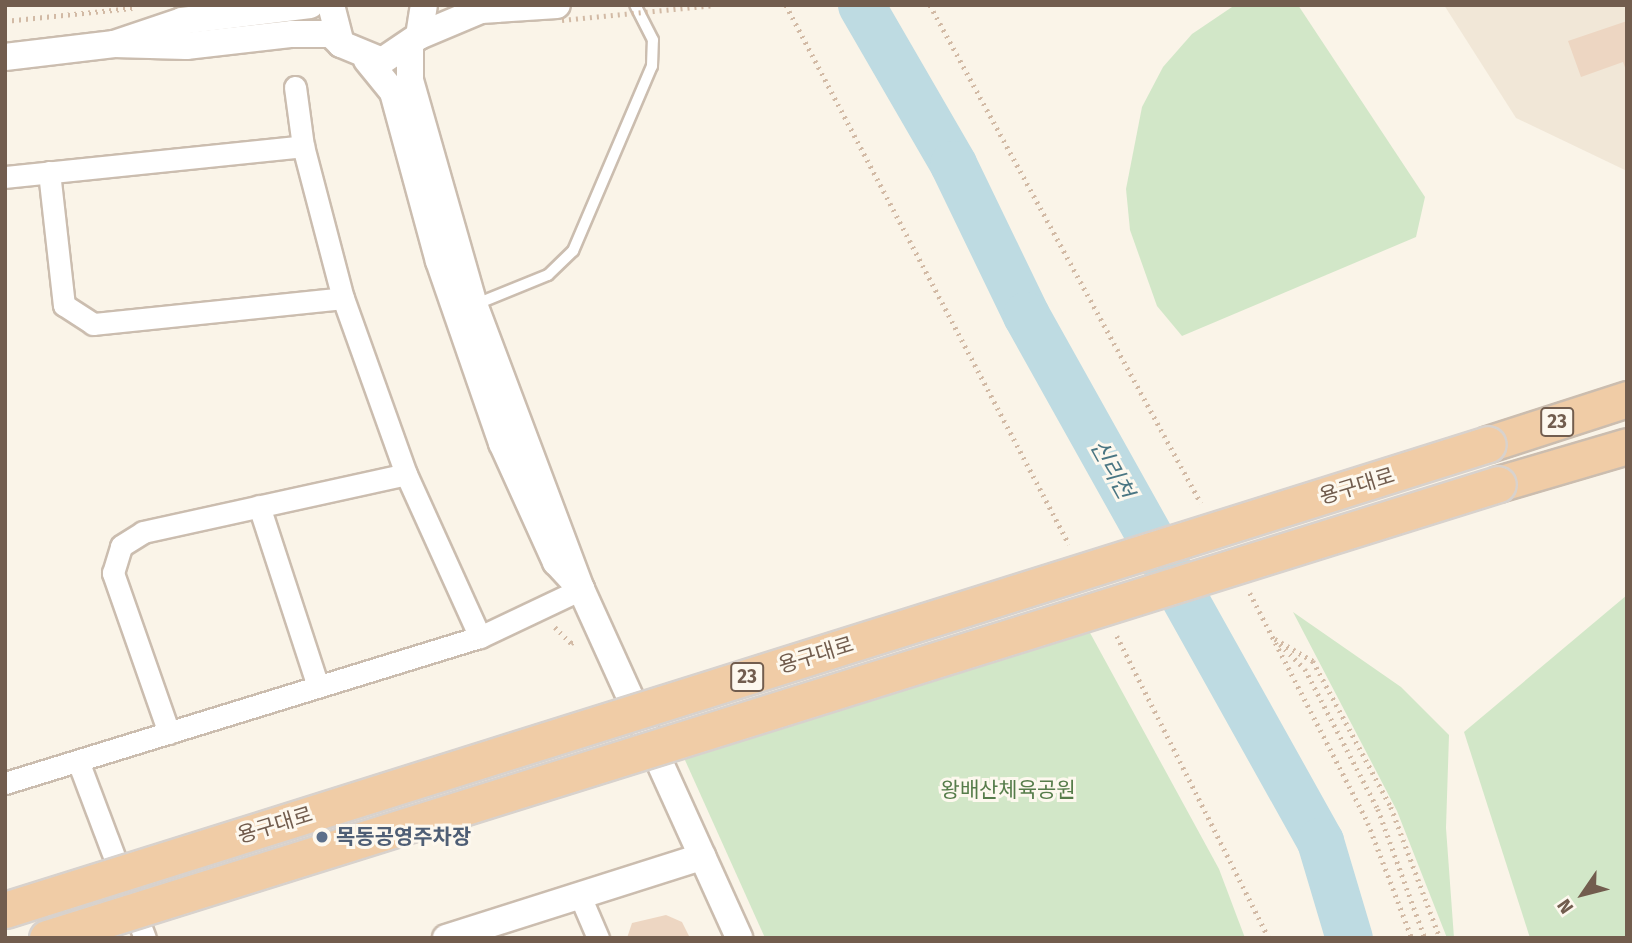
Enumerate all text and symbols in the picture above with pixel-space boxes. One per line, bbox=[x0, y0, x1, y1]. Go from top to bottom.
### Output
road number: 23 bbox=[1540, 406, 1574, 438]
water label: 신리천 bbox=[1085, 435, 1139, 503]
street label: 용구대로 bbox=[1316, 463, 1398, 509]
street label: 용구대로 bbox=[775, 632, 857, 678]
road number: 23 bbox=[730, 662, 764, 692]
park label: 왕배산체육공원 bbox=[940, 777, 1076, 803]
street label: 용구대로 bbox=[234, 802, 316, 848]
place label: 목동공영주차장 bbox=[336, 824, 471, 850]
marker: 목동공영주차장 bbox=[314, 829, 330, 845]
north arrow bbox=[1548, 859, 1618, 929]
text: N bbox=[1552, 895, 1578, 918]

